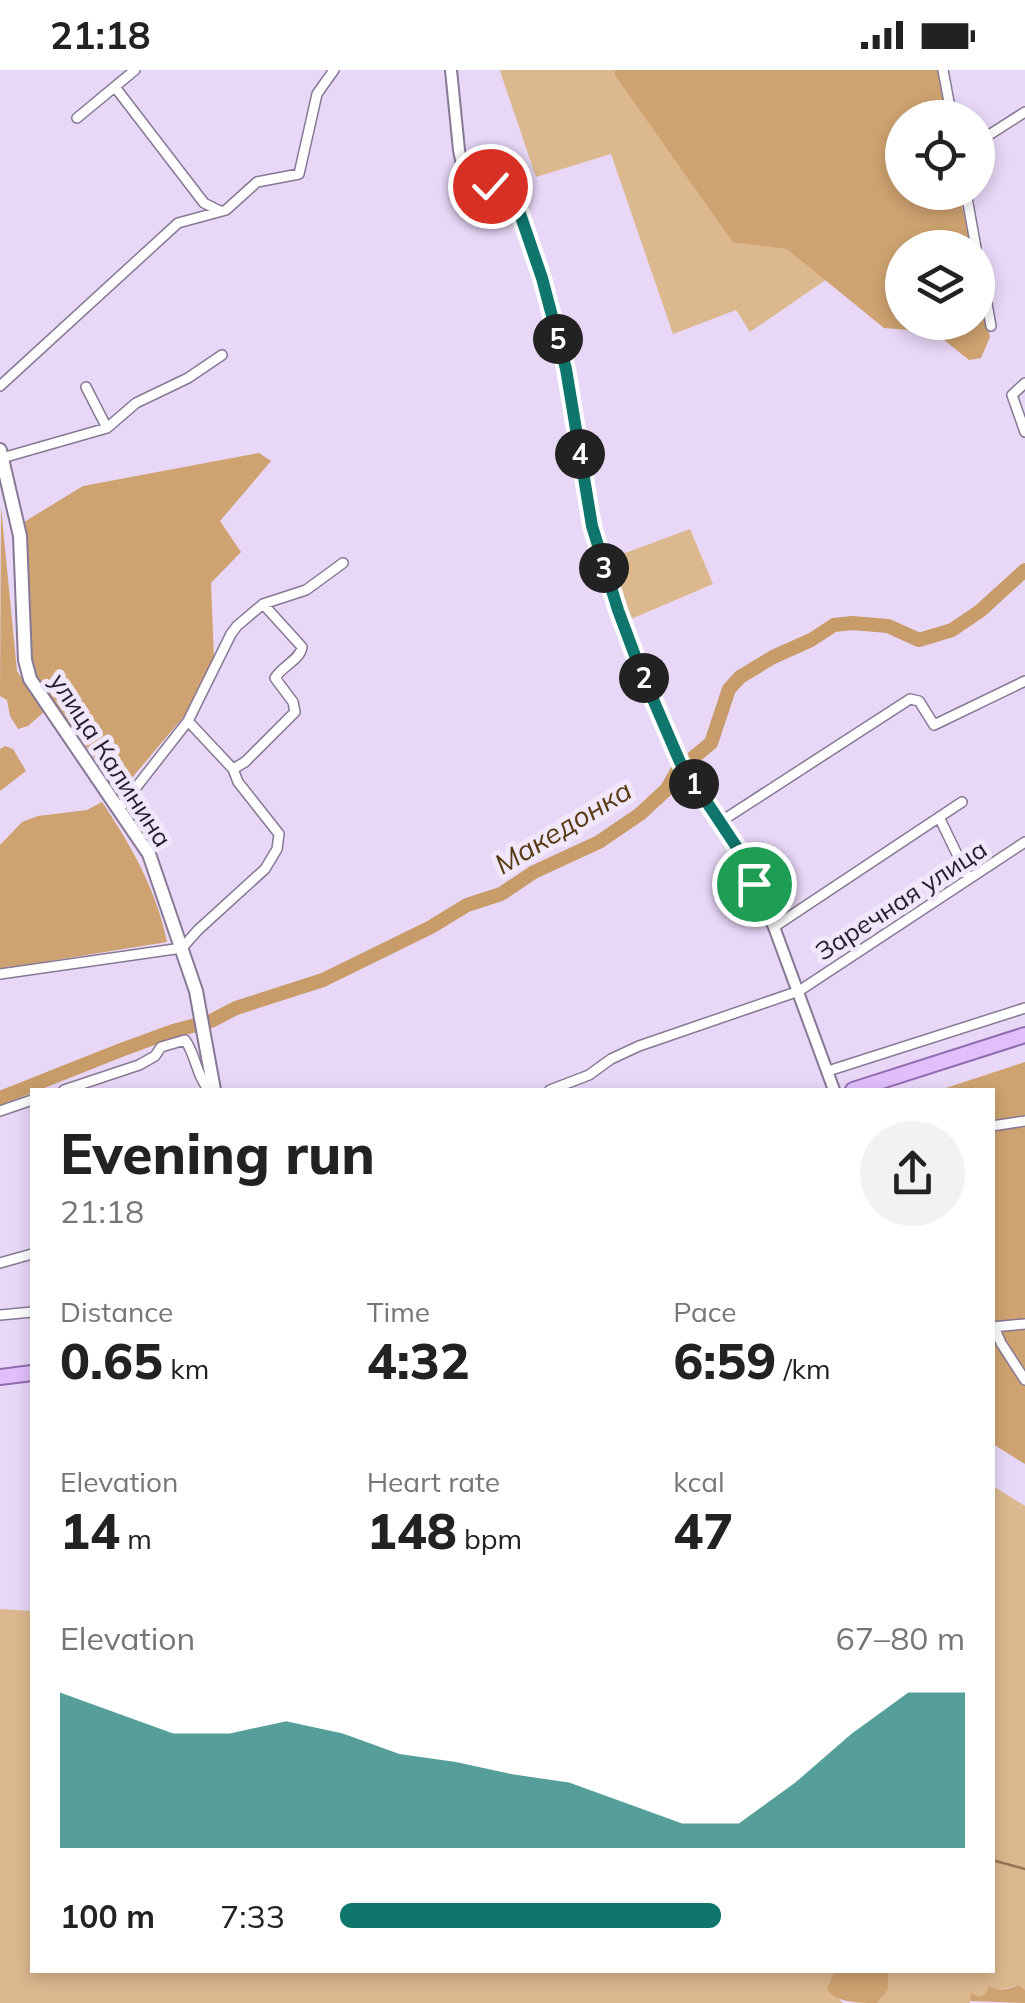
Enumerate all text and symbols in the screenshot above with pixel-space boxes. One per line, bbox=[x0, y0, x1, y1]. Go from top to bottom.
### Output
text: 21:18 bbox=[50, 11, 151, 59]
map controls bbox=[885, 100, 995, 340]
button: locate bbox=[885, 100, 995, 210]
pin bbox=[448, 144, 533, 229]
icon: check bbox=[463, 159, 518, 214]
button: layers bbox=[885, 230, 995, 340]
pin: 5 bbox=[533, 314, 583, 364]
text: 5 bbox=[550, 321, 566, 356]
pin: 4 bbox=[555, 429, 605, 479]
text: 4 bbox=[572, 436, 588, 471]
pin: 3 bbox=[579, 543, 629, 593]
text: 3 bbox=[596, 550, 612, 585]
pin: 2 bbox=[619, 653, 669, 703]
text: 2 bbox=[636, 660, 652, 695]
street label: улица Калинина bbox=[44, 667, 179, 852]
pin: 1 bbox=[669, 759, 719, 809]
text: 1 bbox=[686, 766, 702, 801]
water label: Македонка bbox=[488, 772, 638, 881]
street label: Заречная улица bbox=[809, 833, 992, 967]
pin bbox=[712, 842, 797, 927]
icon: arrive bbox=[727, 857, 782, 912]
text: Evening run bbox=[60, 1119, 375, 1188]
button: share bbox=[860, 1121, 965, 1226]
text: 21:18 bbox=[60, 1191, 144, 1231]
text: Distance bbox=[60, 1294, 173, 1329]
text: Time bbox=[367, 1294, 430, 1329]
text: Pace bbox=[673, 1294, 737, 1329]
text: 0.65 bbox=[60, 1329, 163, 1392]
text: 4:32 bbox=[367, 1329, 470, 1392]
text: 6:59 bbox=[673, 1329, 776, 1392]
text: km bbox=[163, 1351, 209, 1386]
text: /km bbox=[776, 1351, 831, 1386]
text: Elevation bbox=[60, 1464, 178, 1499]
text: Heart rate bbox=[367, 1464, 500, 1499]
text: kcal bbox=[673, 1464, 725, 1499]
text: 14 bbox=[60, 1499, 120, 1562]
text: 148 bbox=[367, 1499, 457, 1562]
text: 47 bbox=[673, 1499, 733, 1562]
text: m bbox=[120, 1521, 152, 1556]
text: bpm bbox=[457, 1521, 522, 1556]
text: Elevation bbox=[60, 1618, 195, 1658]
text: 67–80 m bbox=[836, 1618, 965, 1658]
text: 100 m bbox=[60, 1896, 155, 1936]
text: 7:33 bbox=[220, 1896, 285, 1936]

